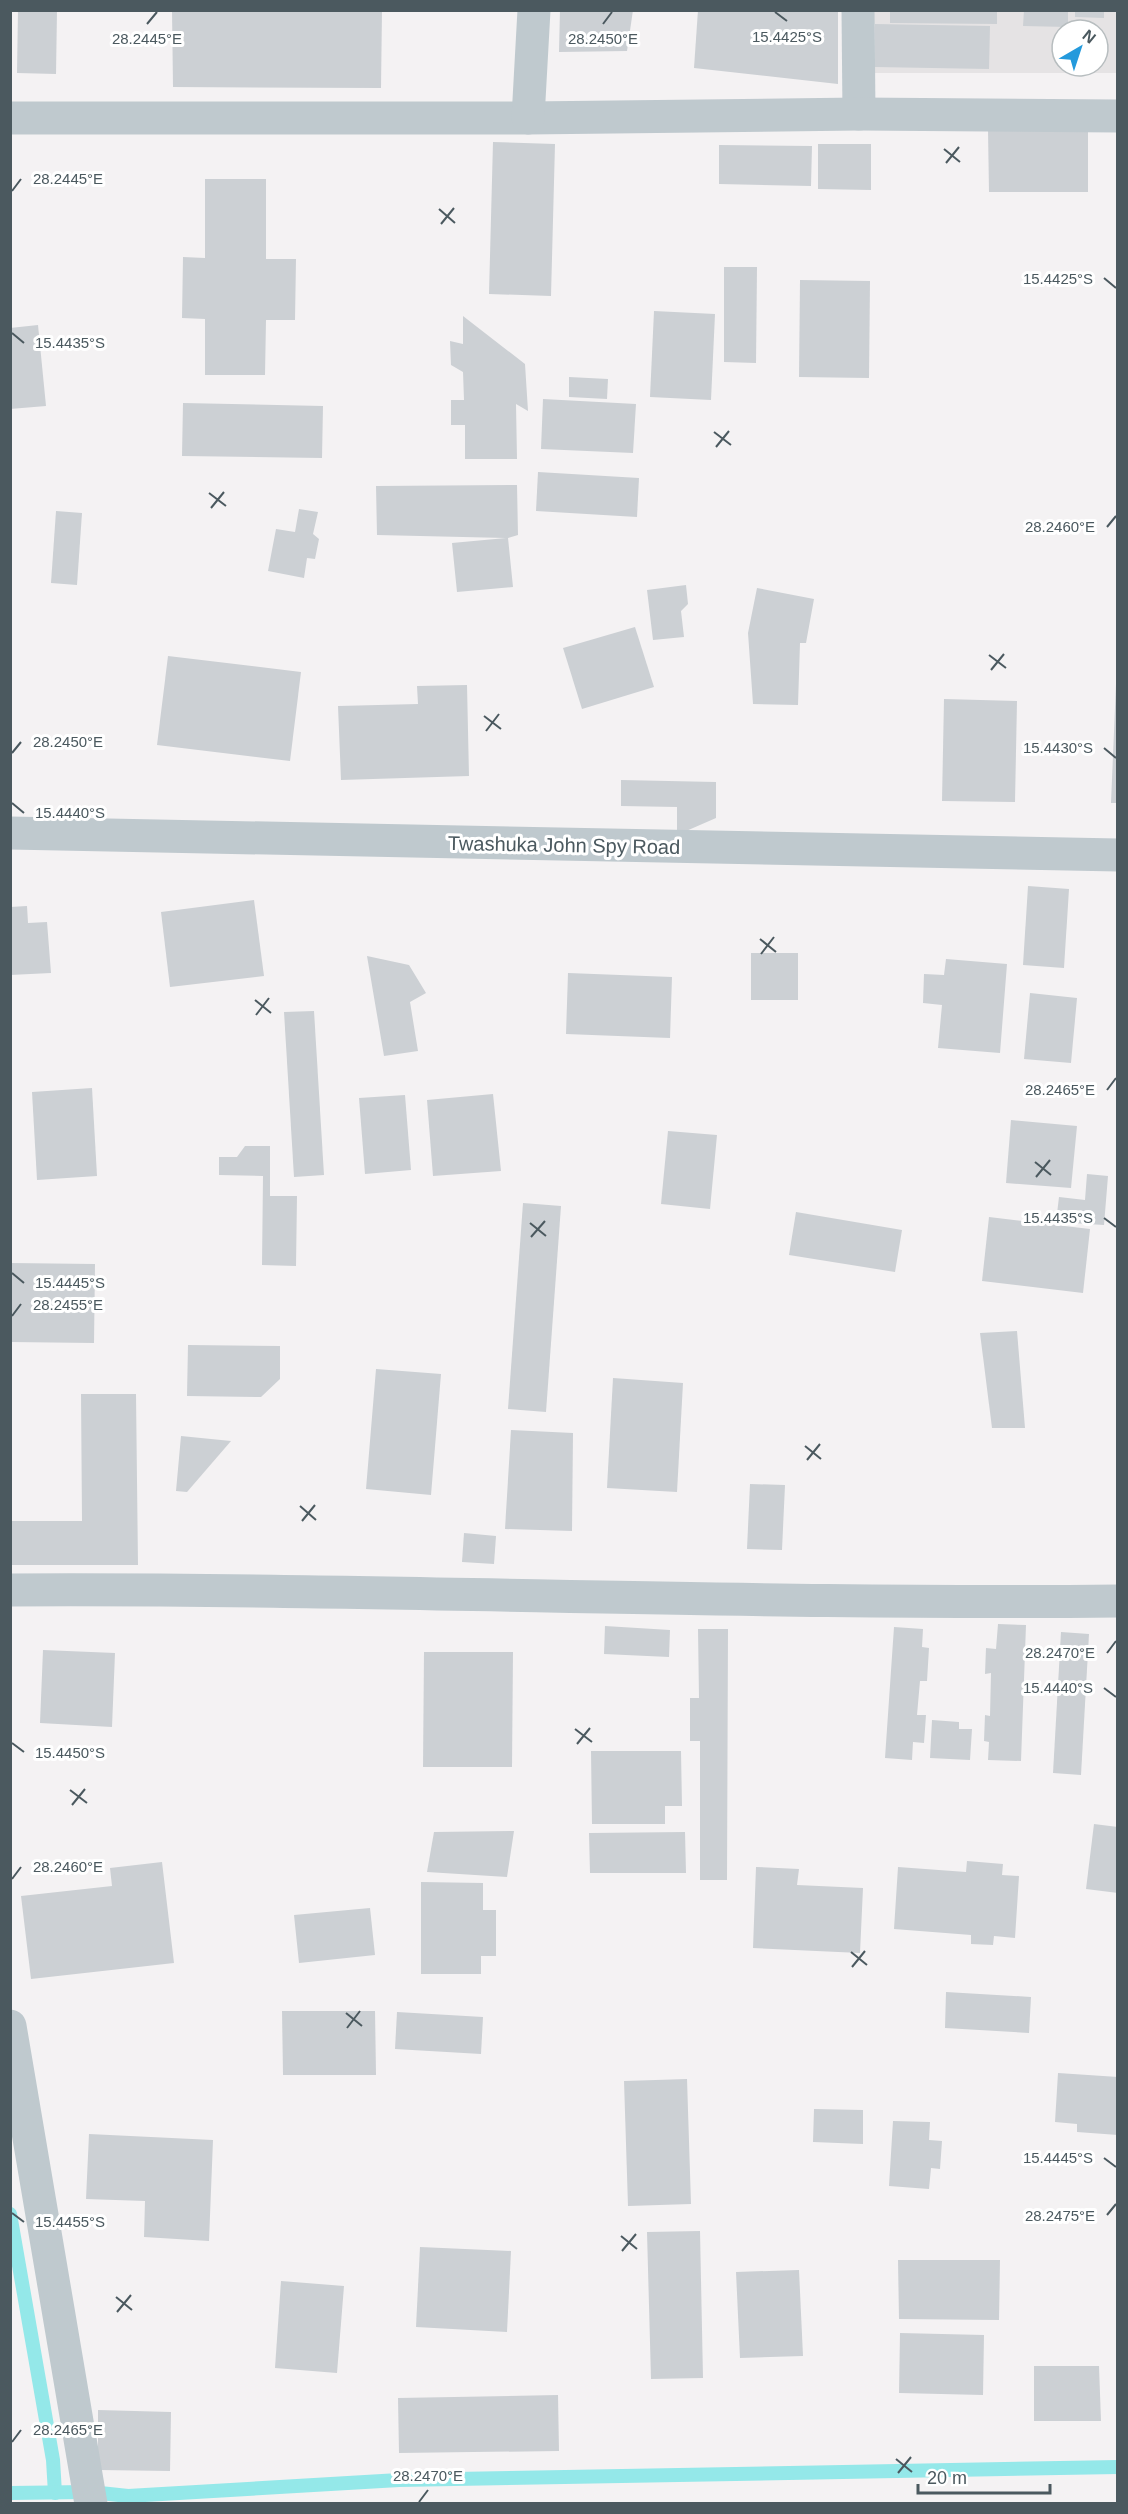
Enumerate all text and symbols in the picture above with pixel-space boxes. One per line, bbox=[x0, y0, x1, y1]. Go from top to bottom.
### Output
north arrow bbox=[1050, 18, 1110, 78]
text: N bbox=[1079, 26, 1099, 47]
text: 15.4425°S bbox=[752, 28, 822, 45]
text: 28.2445°E bbox=[112, 30, 182, 47]
text: 28.2450°E bbox=[568, 30, 638, 47]
text: 28.2445°E bbox=[33, 170, 103, 187]
text: 15.4425°S bbox=[1023, 270, 1093, 287]
text: 15.4435°S bbox=[35, 334, 105, 351]
text: 28.2460°E bbox=[1025, 518, 1095, 535]
text: 28.2450°E bbox=[33, 733, 103, 750]
text: 15.4430°S bbox=[1023, 739, 1093, 756]
text: 15.4440°S bbox=[35, 804, 105, 821]
street label: Twashuka John Spy Road bbox=[448, 832, 680, 858]
text: 28.2465°E bbox=[1025, 1081, 1095, 1098]
text: 15.4435°S bbox=[1023, 1209, 1093, 1226]
text: 15.4445°S bbox=[35, 1274, 105, 1291]
text: 28.2455°E bbox=[33, 1296, 103, 1313]
text: 28.2470°E bbox=[1025, 1644, 1095, 1661]
text: 15.4440°S bbox=[1023, 1679, 1093, 1696]
text: 15.4450°S bbox=[35, 1744, 105, 1761]
text: 28.2460°E bbox=[33, 1858, 103, 1875]
text: 15.4445°S bbox=[1023, 2149, 1093, 2166]
text: 28.2475°E bbox=[1025, 2207, 1095, 2224]
text: 15.4455°S bbox=[35, 2213, 105, 2230]
text: 28.2465°E bbox=[33, 2421, 103, 2438]
scale bar bbox=[918, 2457, 1050, 2495]
text: 28.2470°E bbox=[393, 2467, 463, 2484]
text: 20 m bbox=[927, 2468, 967, 2488]

